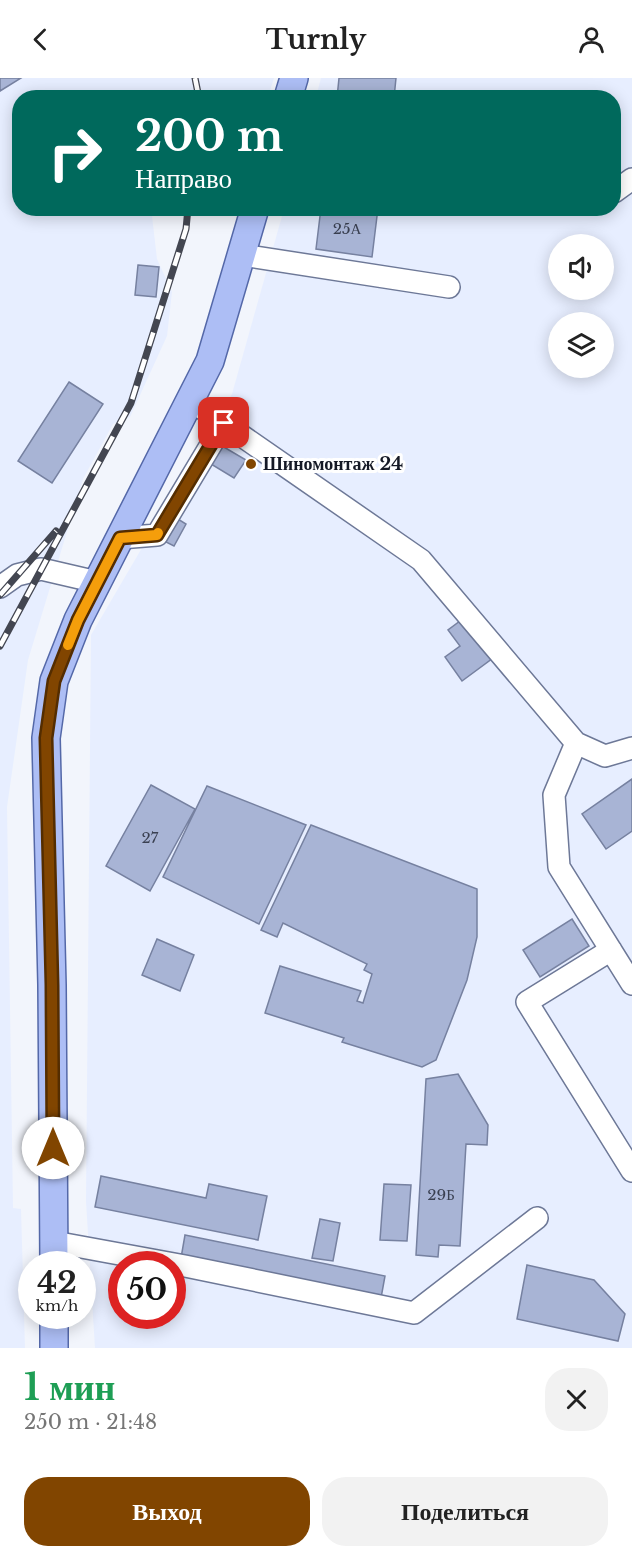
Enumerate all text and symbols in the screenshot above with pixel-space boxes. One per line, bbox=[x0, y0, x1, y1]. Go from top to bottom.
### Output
icon: back bbox=[24, 23, 57, 56]
text: Turnly bbox=[266, 23, 366, 56]
icon: person bbox=[575, 23, 608, 56]
text: 200 m bbox=[135, 110, 283, 162]
icon: right bbox=[36, 114, 114, 192]
text: Направо bbox=[135, 162, 232, 195]
house number: 25А bbox=[333, 219, 361, 238]
map controls bbox=[548, 234, 614, 378]
button: sound bbox=[548, 234, 614, 300]
button: layers bbox=[548, 312, 614, 378]
pin bbox=[198, 397, 249, 448]
icon: arrive bbox=[207, 406, 240, 439]
place label: Шиномонтаж 24 bbox=[263, 453, 403, 475]
marker: Шиномонтаж 24 bbox=[244, 457, 258, 471]
house number: 27 bbox=[142, 828, 159, 847]
position arrow bbox=[21, 1116, 85, 1180]
house number: 29Б bbox=[427, 1185, 455, 1204]
speed limit sign: 50 bbox=[108, 1251, 186, 1329]
text: 42 bbox=[37, 1264, 77, 1301]
text: km/h bbox=[36, 1296, 78, 1315]
text: 1 мин bbox=[24, 1365, 115, 1410]
button: close bbox=[545, 1368, 608, 1431]
text: 250 m · 21:48 bbox=[24, 1410, 157, 1434]
button: Выход bbox=[24, 1477, 310, 1546]
button: Поделиться bbox=[322, 1477, 608, 1546]

